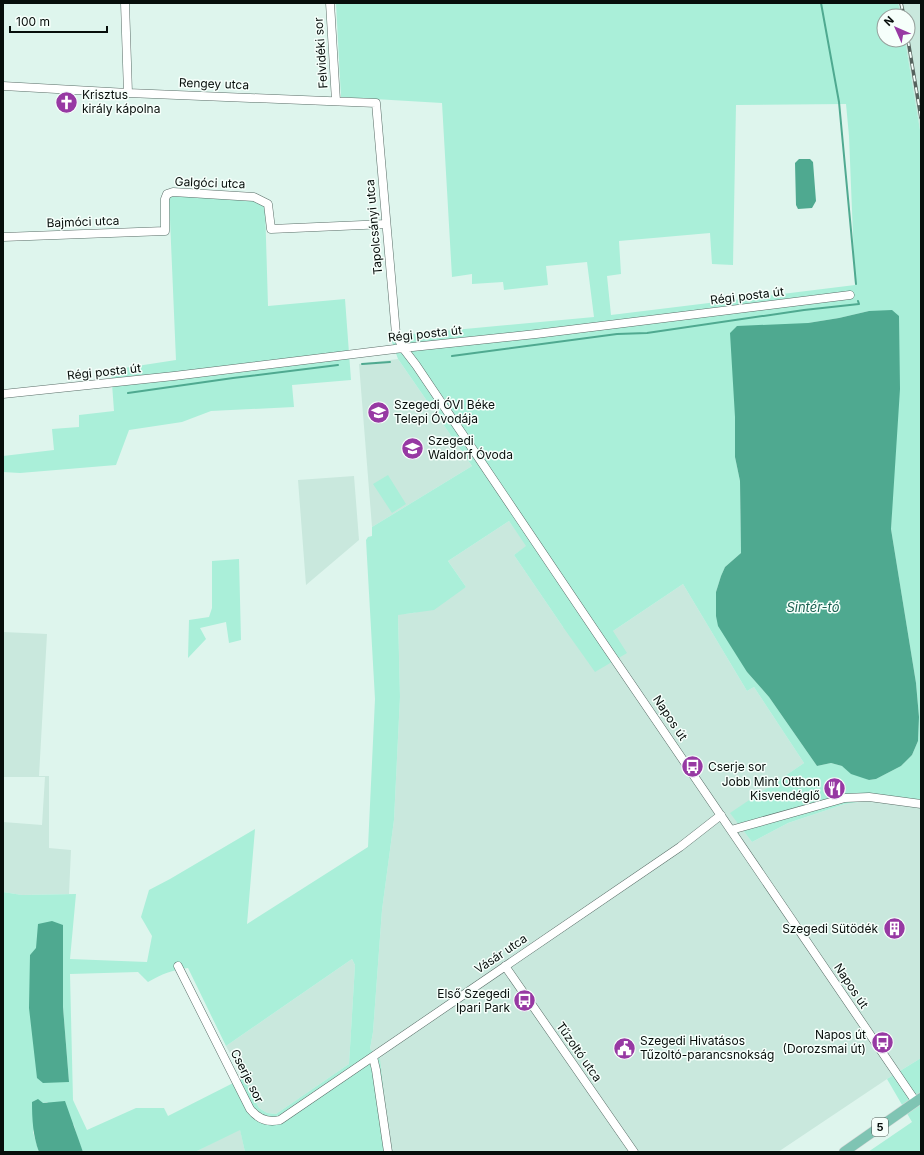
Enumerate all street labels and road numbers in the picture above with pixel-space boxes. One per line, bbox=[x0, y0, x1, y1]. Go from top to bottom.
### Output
street label: Felvidéki sor bbox=[310, 16, 330, 89]
street label: Rengey utca bbox=[179, 75, 250, 92]
street label: Galgóci utca bbox=[174, 174, 246, 191]
street label: Tapolcsányi utca bbox=[362, 179, 385, 275]
street label: Bajmóci utca bbox=[46, 213, 120, 230]
street label: Régi posta út bbox=[709, 284, 785, 307]
street label: Régi posta út bbox=[387, 322, 463, 345]
street label: Régi posta út bbox=[66, 360, 142, 383]
street label: Napos út bbox=[650, 692, 691, 743]
street label: Vásár utca bbox=[472, 931, 530, 977]
street label: Napos út bbox=[831, 960, 872, 1011]
street label: Tűzoltó utca bbox=[553, 1019, 606, 1085]
street label: Cserje sor bbox=[228, 1046, 268, 1106]
road number: 5 bbox=[872, 1118, 888, 1136]

